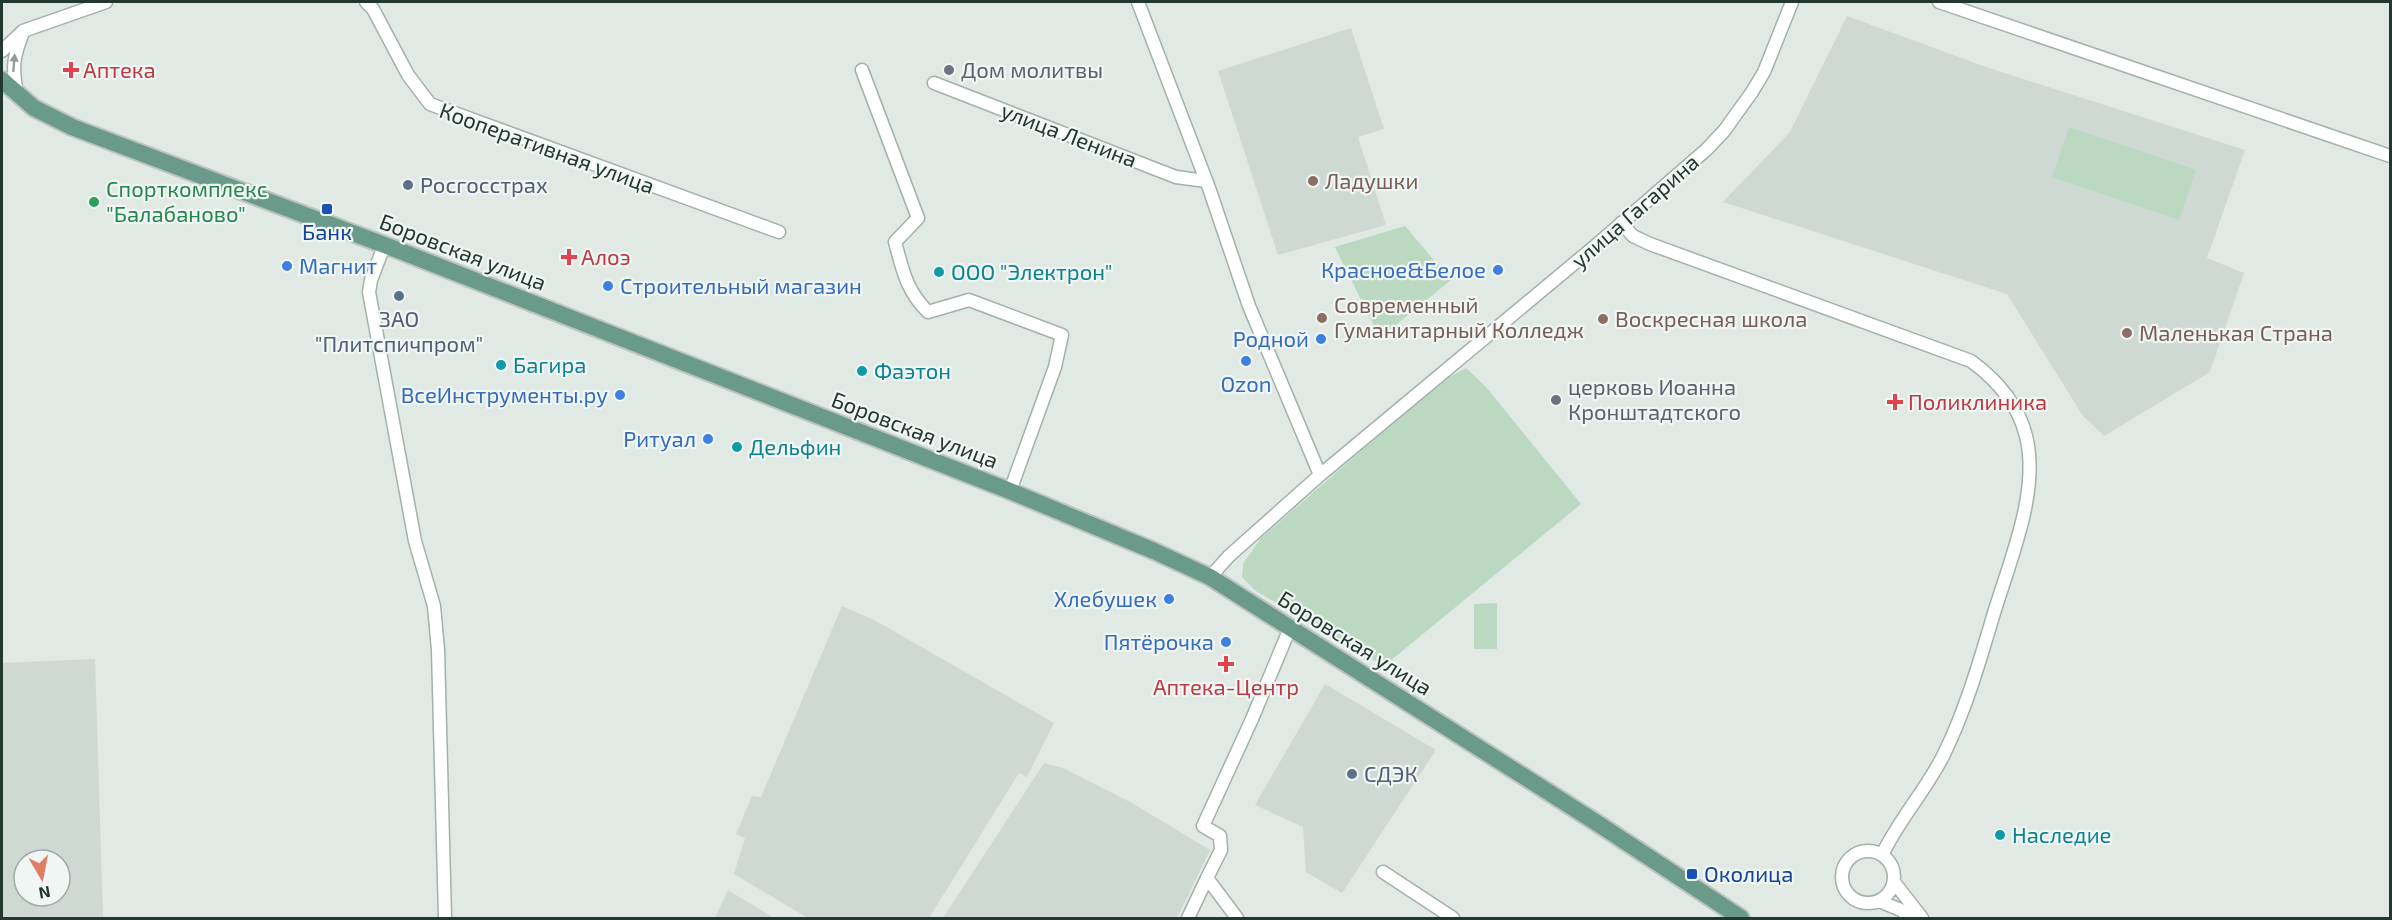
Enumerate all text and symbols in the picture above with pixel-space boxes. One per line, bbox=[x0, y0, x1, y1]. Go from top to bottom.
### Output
one-way arrow bbox=[9, 53, 19, 72]
place label: Аптека bbox=[83, 56, 156, 82]
place label: Дом молитвы bbox=[961, 56, 1103, 82]
marker: Аптека bbox=[64, 63, 78, 77]
marker: Дом молитвы bbox=[942, 63, 956, 77]
street label: Кооперативная улица bbox=[436, 96, 658, 199]
street label: улица Ленина bbox=[997, 96, 1141, 173]
street label: улица Гагарина bbox=[1565, 148, 1704, 273]
place label: Ладушки bbox=[1325, 167, 1418, 194]
place label: Росгосстрах bbox=[420, 171, 548, 197]
marker: Ладушки bbox=[1306, 174, 1320, 188]
place label: Спорткомплекс "Балабаново" bbox=[106, 175, 268, 226]
marker: Росгосстрах bbox=[401, 178, 415, 192]
marker: Спорткомплекс "Балабаново" bbox=[87, 195, 101, 209]
marker: Банк bbox=[320, 202, 334, 216]
street label: Боровская улица bbox=[376, 207, 550, 296]
place label: Банк bbox=[302, 218, 352, 244]
place label: Алоэ bbox=[581, 243, 631, 269]
marker: Алоэ bbox=[562, 250, 576, 264]
place label: Магнит bbox=[299, 252, 377, 278]
place label: Красное&Белое bbox=[1321, 256, 1486, 282]
place label: ООО "Электрон" bbox=[951, 258, 1113, 284]
marker: Магнит bbox=[280, 259, 294, 273]
marker: Красное&Белое bbox=[1491, 263, 1505, 277]
marker: ООО "Электрон" bbox=[932, 265, 946, 279]
place label: Строительный магазин bbox=[620, 272, 862, 298]
marker: Строительный магазин bbox=[601, 279, 615, 293]
marker: ЗАО "Плитспичпром" bbox=[392, 289, 406, 303]
place label: Современный Гуманитарный Колледж bbox=[1334, 291, 1584, 343]
place label: ЗАО "Плитспичпром" bbox=[315, 305, 483, 356]
place label: Воскресная школа bbox=[1615, 305, 1807, 331]
marker: Современный Гуманитарный Колледж bbox=[1315, 311, 1329, 325]
marker: Воскресная школа bbox=[1596, 312, 1610, 326]
place label: Маленькая Страна bbox=[2139, 319, 2333, 345]
place label: Родной bbox=[1233, 325, 1309, 351]
marker: Маленькая Страна bbox=[2120, 326, 2134, 340]
marker: Родной bbox=[1314, 332, 1328, 346]
place label: Багира bbox=[513, 351, 586, 377]
marker: Ozon bbox=[1239, 354, 1253, 368]
place label: Фаэтон bbox=[874, 357, 951, 383]
marker: Багира bbox=[494, 358, 508, 372]
marker: Фаэтон bbox=[855, 364, 869, 378]
place label: Ozon bbox=[1220, 370, 1272, 396]
place label: церковь Иоанна Кронштадтского bbox=[1568, 373, 1741, 424]
place label: ВсеИнструменты.ру bbox=[401, 381, 608, 408]
street label: Боровская улица bbox=[828, 385, 1002, 474]
marker: ВсеИнструменты.ру bbox=[613, 388, 627, 402]
place label: Поликлиника bbox=[1908, 388, 2047, 414]
marker: церковь Иоанна Кронштадтского bbox=[1549, 393, 1563, 407]
marker: Поликлиника bbox=[1886, 393, 1904, 411]
place label: Ритуал bbox=[623, 425, 696, 452]
marker: Ритуал bbox=[701, 432, 715, 446]
place label: Дельфин bbox=[749, 433, 841, 459]
marker: Дельфин bbox=[730, 440, 744, 454]
street label: Боровская улица bbox=[1273, 584, 1437, 701]
place label: Хлебушек bbox=[1054, 585, 1157, 612]
marker: Хлебушек bbox=[1162, 592, 1176, 606]
place label: Пятёрочка bbox=[1104, 628, 1214, 654]
marker: Пятёрочка bbox=[1219, 635, 1233, 649]
marker: Аптека-Центр bbox=[1219, 657, 1233, 671]
place label: Аптека-Центр bbox=[1153, 673, 1299, 699]
place label: СДЭК bbox=[1364, 760, 1418, 786]
marker: СДЭК bbox=[1345, 767, 1359, 781]
place label: Наследие bbox=[2012, 821, 2111, 847]
marker: Наследие bbox=[1993, 828, 2007, 842]
north arrow bbox=[12, 848, 72, 908]
place label: Околица bbox=[1704, 860, 1793, 886]
marker: Околица bbox=[1685, 867, 1699, 881]
text: N bbox=[37, 883, 52, 904]

